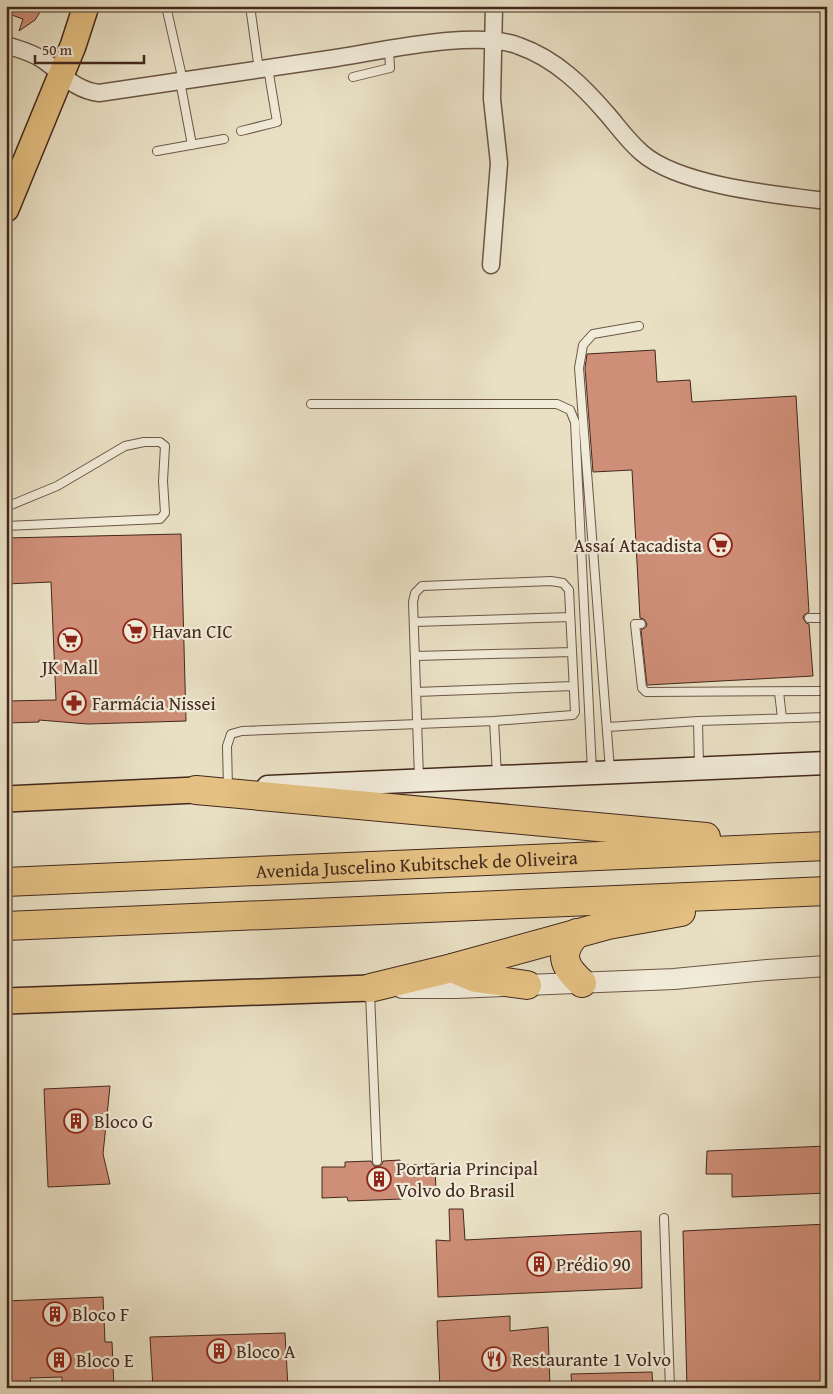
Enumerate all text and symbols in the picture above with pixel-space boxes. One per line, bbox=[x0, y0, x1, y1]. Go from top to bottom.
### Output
scale bar bbox=[35, 32, 144, 64]
text: 50 m bbox=[42, 39, 73, 60]
place label: Assaí Atacadista bbox=[574, 531, 702, 559]
supermarket icon: Assaí Atacadista bbox=[707, 532, 733, 558]
place label: Havan CIC bbox=[152, 617, 233, 645]
supermarket icon: Havan CIC bbox=[122, 618, 148, 644]
supermarket icon: JK Mall bbox=[57, 627, 83, 653]
place label: JK Mall bbox=[40, 653, 98, 681]
place label: Farmácia Nissei bbox=[92, 689, 216, 717]
pharmacy icon: Farmácia Nissei bbox=[61, 690, 87, 716]
street label: Avenida Juscelino Kubitschek de Oliveira bbox=[255, 843, 578, 885]
place label: Bloco G bbox=[94, 1107, 153, 1135]
building icon: Bloco G bbox=[63, 1108, 89, 1134]
place label: Portaria Principal Volvo do Brasil bbox=[396, 1154, 538, 1204]
building icon: Portaria Principal Volvo do Brasil bbox=[366, 1166, 392, 1192]
place label: Prédio 90 bbox=[556, 1250, 631, 1278]
building icon: Prédio 90 bbox=[526, 1251, 552, 1277]
place label: Bloco F bbox=[72, 1300, 129, 1328]
building icon: Bloco F bbox=[42, 1301, 68, 1327]
place label: Bloco A bbox=[236, 1337, 296, 1365]
building icon: Bloco A bbox=[206, 1338, 232, 1364]
place label: Restaurante 1 Volvo bbox=[512, 1345, 671, 1373]
place label: Bloco E bbox=[76, 1346, 134, 1374]
restaurant icon: Restaurante 1 Volvo bbox=[481, 1346, 507, 1372]
building icon: Bloco E bbox=[46, 1347, 72, 1373]

